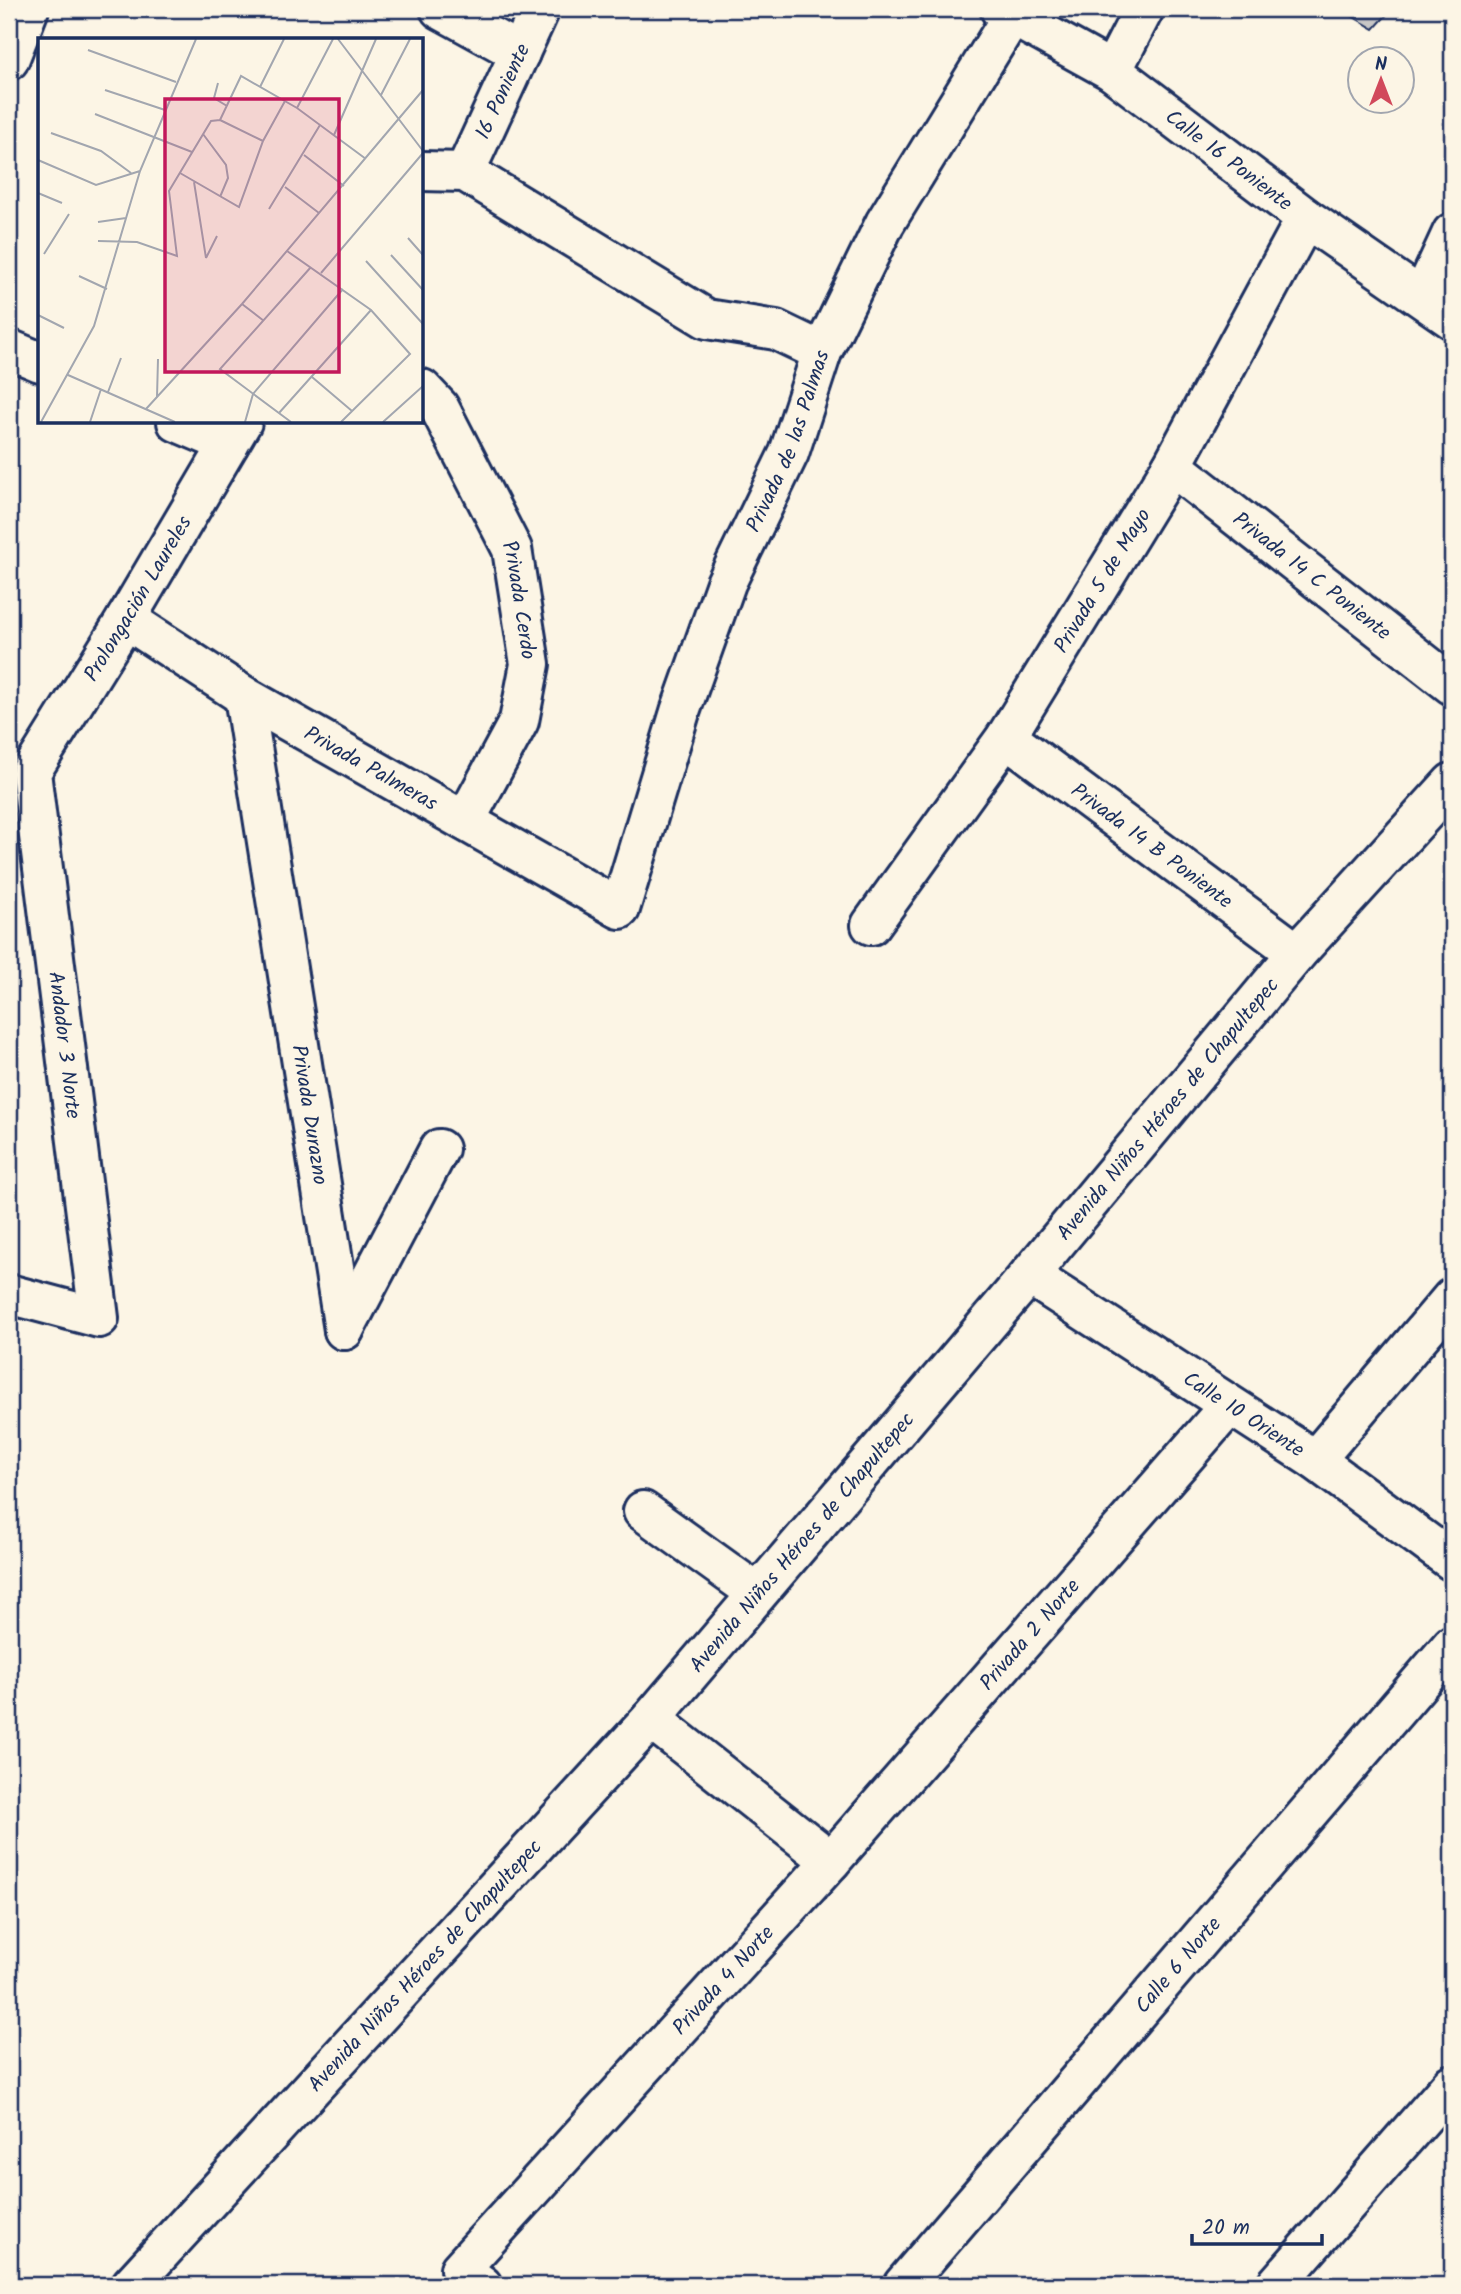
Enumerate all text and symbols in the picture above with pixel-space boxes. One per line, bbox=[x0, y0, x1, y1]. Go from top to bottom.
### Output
inset map bbox=[38, 38, 424, 424]
street label: 16 Poniente bbox=[467, 38, 540, 145]
north arrow bbox=[1346, 46, 1416, 116]
text: N bbox=[1375, 50, 1387, 80]
street label: Calle 16 Poniente bbox=[1157, 102, 1300, 221]
street label: Privada de las Palmas bbox=[738, 346, 839, 538]
street label: Privada 5 de Mayo bbox=[1046, 502, 1160, 660]
street label: Privada 14 C Poniente bbox=[1225, 504, 1398, 650]
street label: Prolongación Laureles bbox=[76, 510, 201, 689]
street label: Privada Cerdo bbox=[492, 535, 544, 662]
street label: Privada Palmeras bbox=[297, 718, 443, 820]
street label: Privada 14 B Poniente bbox=[1063, 775, 1240, 918]
street label: Andador 3 Norte bbox=[38, 970, 89, 1121]
street label: Avenida Niños Héroes de Chapultepec bbox=[1049, 971, 1288, 1249]
street label: Privada Durazno bbox=[281, 1043, 336, 1187]
street label: Calle 10 Oriente bbox=[1176, 1364, 1311, 1467]
street label: Avenida Niños Héroes de Chapultepec bbox=[682, 1405, 924, 1681]
street label: Privada 2 Norte bbox=[972, 1571, 1089, 1699]
street label: Avenida Niños Héroes de Chapultepec bbox=[301, 1832, 551, 2100]
street label: Calle 6 Norte bbox=[1128, 1909, 1231, 2022]
street label: Privada 4 Norte bbox=[665, 1918, 783, 2043]
scale bar bbox=[1192, 2203, 1321, 2247]
text: 20 m bbox=[1202, 2212, 1250, 2245]

